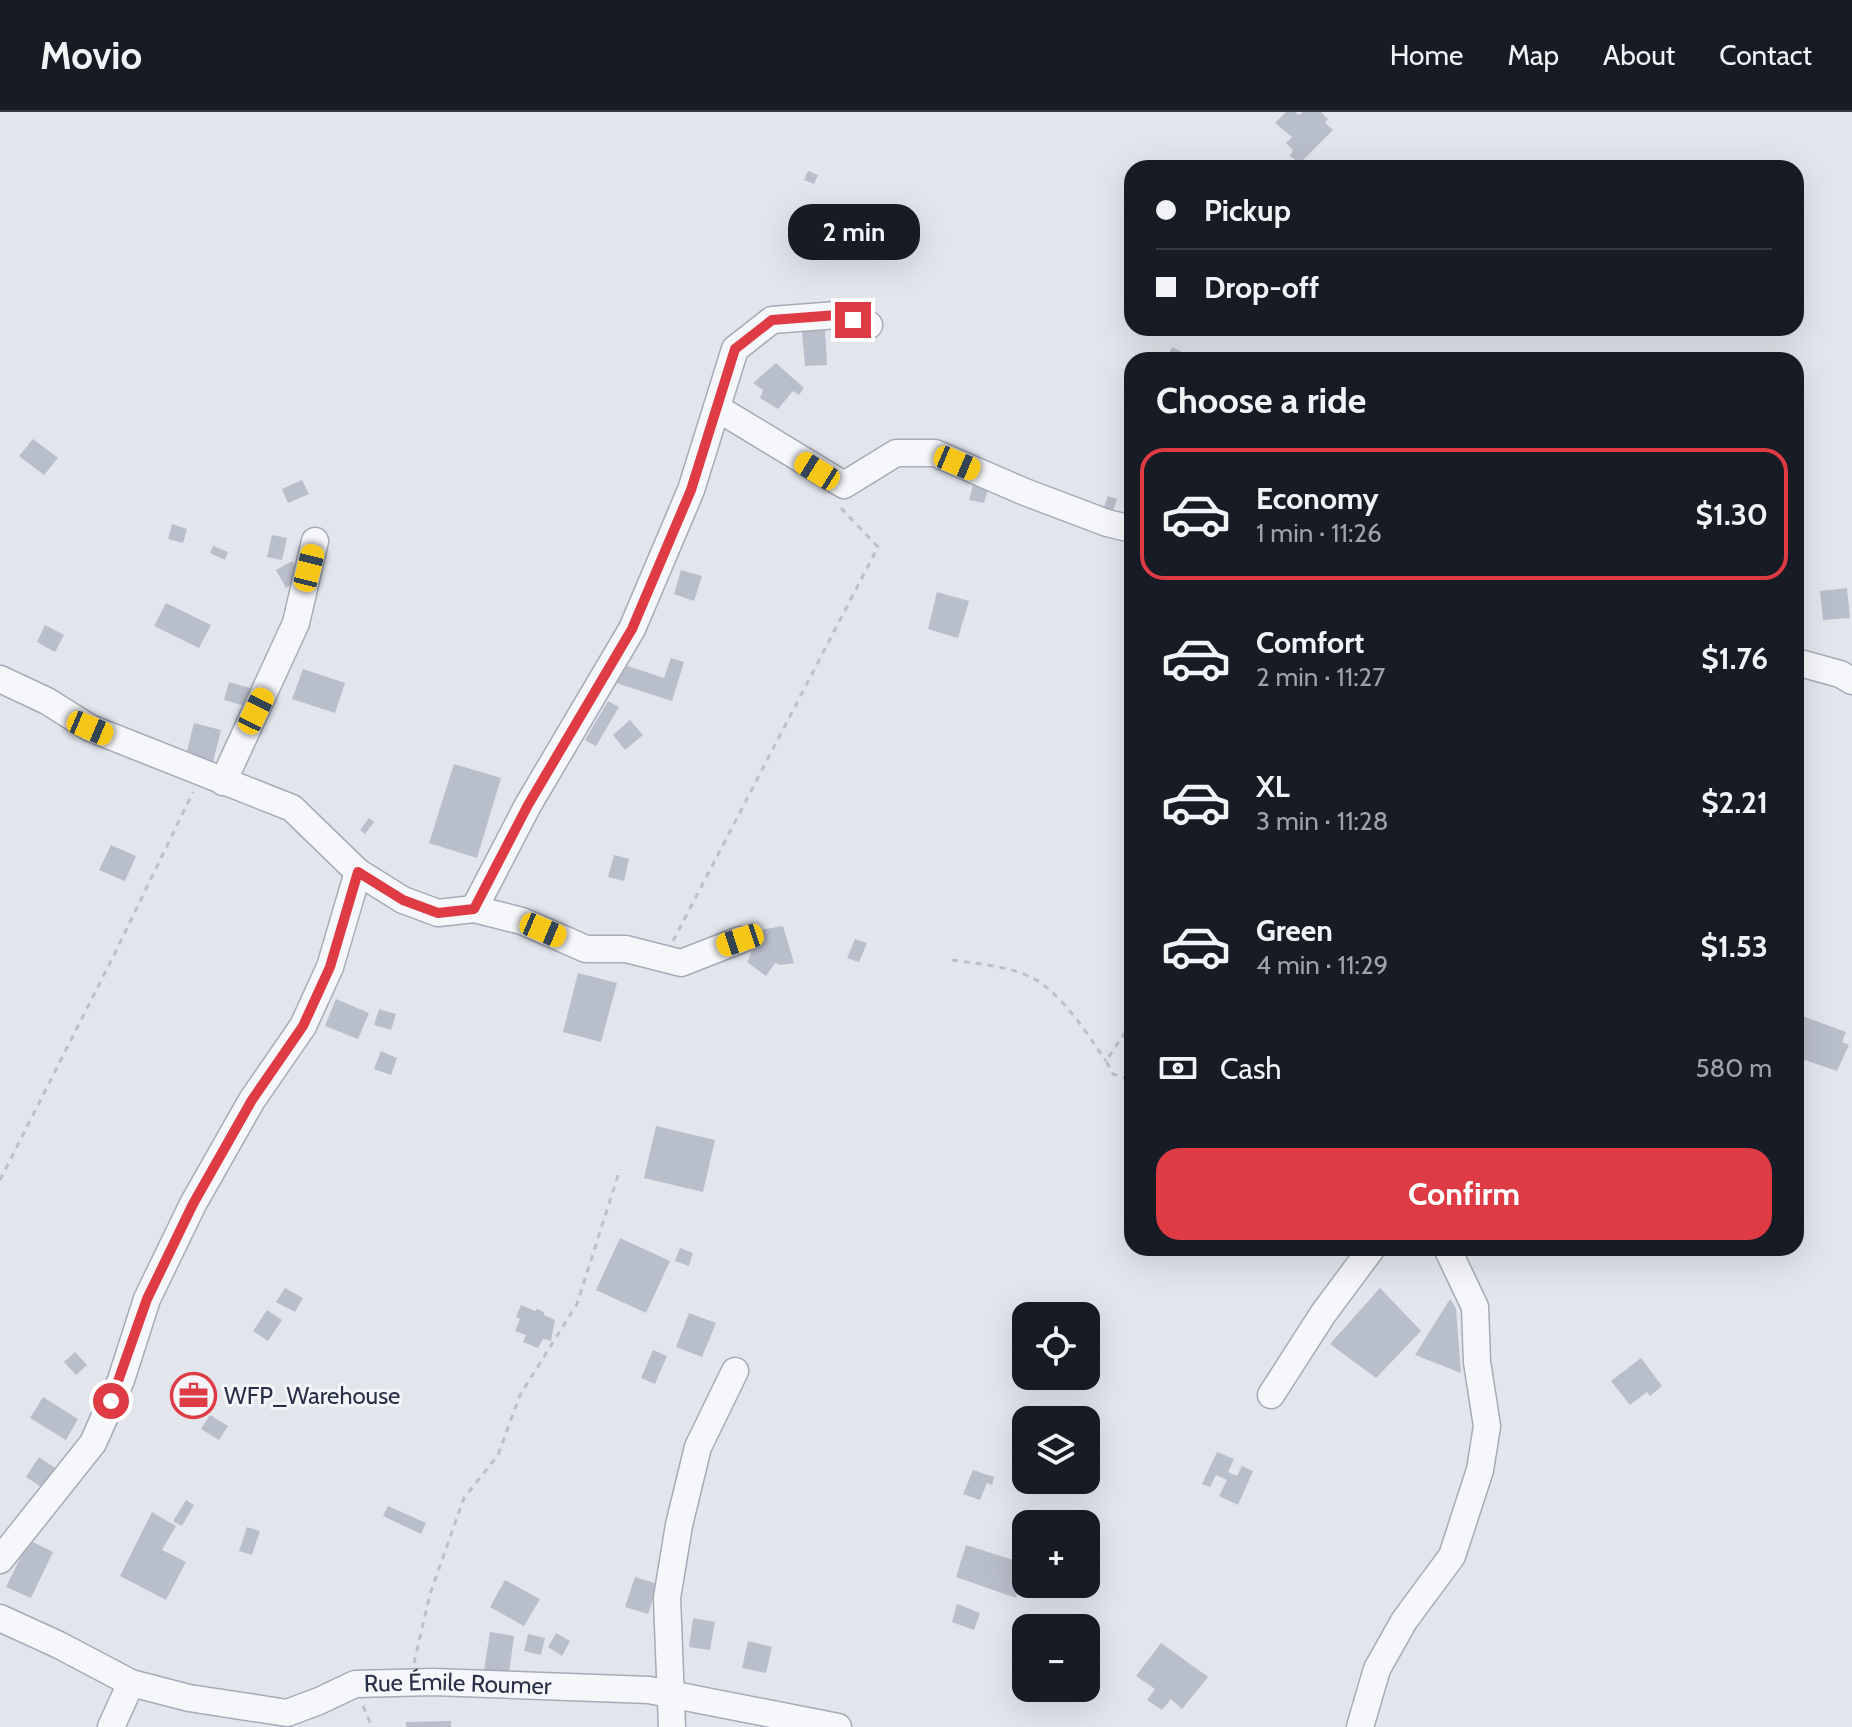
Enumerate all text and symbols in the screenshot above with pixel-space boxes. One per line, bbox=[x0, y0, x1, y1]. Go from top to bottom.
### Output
text: Movio bbox=[40, 32, 142, 79]
text: Home bbox=[1390, 38, 1463, 72]
text: Map bbox=[1507, 38, 1559, 72]
text: About bbox=[1603, 38, 1675, 72]
text: Contact bbox=[1719, 38, 1812, 72]
text: Pickup bbox=[1204, 192, 1291, 229]
callout: 2 min bbox=[787, 204, 919, 260]
text: 2 min bbox=[823, 216, 885, 248]
text: Drop-off bbox=[1204, 269, 1319, 306]
route end bbox=[835, 302, 871, 338]
text: Choose a ride bbox=[1156, 378, 1366, 422]
car bbox=[930, 443, 984, 483]
car bbox=[790, 448, 844, 494]
icon: car bbox=[1160, 478, 1232, 550]
text: Economy bbox=[1256, 480, 1379, 517]
text: $1.30 bbox=[1696, 496, 1768, 533]
text: 1 min · 11:26 bbox=[1256, 517, 1382, 549]
car bbox=[292, 542, 326, 594]
icon: car bbox=[1160, 622, 1232, 694]
text: Comfort bbox=[1256, 624, 1364, 661]
text: $1.76 bbox=[1701, 640, 1768, 677]
text: 2 min · 11:27 bbox=[1256, 661, 1385, 693]
car bbox=[235, 684, 277, 738]
car bbox=[63, 708, 117, 748]
icon: car bbox=[1160, 766, 1232, 838]
text: XL bbox=[1256, 768, 1290, 805]
text: $2.21 bbox=[1701, 784, 1768, 821]
text: 3 min · 11:28 bbox=[1256, 805, 1388, 837]
car bbox=[516, 910, 570, 950]
icon: car bbox=[1160, 910, 1232, 982]
text: Green bbox=[1256, 912, 1333, 949]
car bbox=[713, 921, 767, 959]
text: $1.53 bbox=[1701, 928, 1768, 965]
text: 4 min · 11:29 bbox=[1256, 949, 1388, 981]
icon: cash bbox=[1156, 1046, 1200, 1090]
text: Cash bbox=[1220, 1050, 1282, 1087]
text: 580 m bbox=[1695, 1052, 1772, 1084]
button: Confirm bbox=[1156, 1148, 1772, 1240]
map controls bbox=[1012, 1302, 1100, 1702]
button: locate bbox=[1012, 1302, 1100, 1390]
office icon: WFP_Warehouse bbox=[169, 1372, 217, 1420]
place label: WFP_Warehouse bbox=[224, 1381, 400, 1410]
route start bbox=[93, 1383, 129, 1419]
button: layers bbox=[1012, 1406, 1100, 1494]
button: + bbox=[1012, 1510, 1100, 1598]
button: − bbox=[1012, 1614, 1100, 1702]
street label: Rue Émile Roumer bbox=[363, 1667, 552, 1700]

